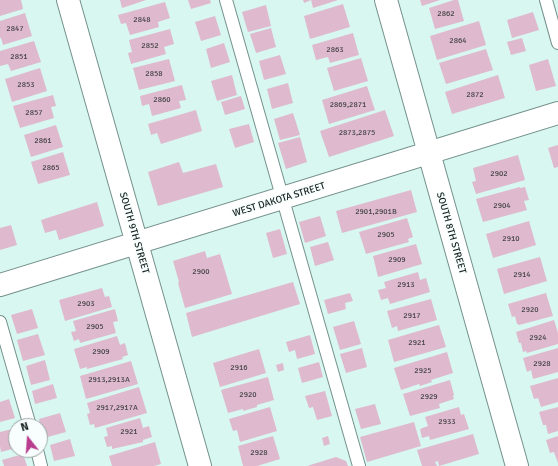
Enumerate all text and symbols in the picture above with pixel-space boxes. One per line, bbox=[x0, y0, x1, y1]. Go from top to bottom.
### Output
house number: 2862 bbox=[437, 9, 455, 19]
house number: 2848 bbox=[133, 15, 151, 25]
house number: 2847 bbox=[6, 24, 24, 34]
house number: 2864 bbox=[449, 36, 467, 46]
house number: 2852 bbox=[141, 41, 159, 51]
house number: 2863 bbox=[326, 45, 344, 55]
house number: 2851 bbox=[10, 52, 28, 62]
house number: 2858 bbox=[145, 69, 163, 79]
house number: 2853 bbox=[17, 80, 35, 90]
house number: 2872 bbox=[466, 90, 484, 100]
house number: 2860 bbox=[153, 95, 171, 105]
house number: 2869,2871 bbox=[330, 100, 366, 110]
house number: 2857 bbox=[25, 108, 43, 118]
house number: 2873,2875 bbox=[339, 128, 375, 138]
house number: 2861 bbox=[34, 136, 52, 146]
house number: 2865 bbox=[42, 163, 60, 173]
house number: 2902 bbox=[490, 169, 508, 179]
street label: WEST DAKOTA STREET bbox=[231, 180, 327, 220]
street label: SOUTH 9TH STREET bbox=[117, 191, 151, 275]
street label: SOUTH 8TH STREET bbox=[434, 191, 468, 275]
house number: 2904 bbox=[493, 201, 511, 211]
house number: 2901,2901B bbox=[355, 207, 397, 217]
house number: 2905 bbox=[377, 230, 395, 240]
house number: 2910 bbox=[502, 234, 520, 244]
house number: 2909 bbox=[388, 255, 406, 265]
house number: 2900 bbox=[192, 267, 210, 277]
house number: 2914 bbox=[513, 270, 531, 280]
house number: 2913 bbox=[397, 280, 415, 290]
house number: 2903 bbox=[77, 299, 95, 309]
house number: 2920 bbox=[521, 305, 539, 315]
house number: 2917 bbox=[403, 311, 421, 321]
house number: 2905 bbox=[86, 322, 104, 332]
house number: 2924 bbox=[529, 333, 547, 343]
house number: 2921 bbox=[408, 338, 426, 348]
house number: 2909 bbox=[92, 347, 110, 357]
house number: 2928 bbox=[533, 359, 551, 369]
house number: 2916 bbox=[230, 363, 248, 373]
house number: 2925 bbox=[414, 366, 432, 376]
house number: 2913,2913A bbox=[88, 375, 130, 385]
house number: 2920 bbox=[239, 390, 257, 400]
house number: 2929 bbox=[420, 392, 438, 402]
house number: 2917,2917A bbox=[96, 403, 138, 413]
house number: 2933 bbox=[438, 417, 456, 427]
north arrow bbox=[8, 418, 48, 458]
text: N bbox=[19, 420, 30, 434]
house number: 2921 bbox=[120, 427, 138, 437]
house number: 2928 bbox=[250, 448, 268, 458]

